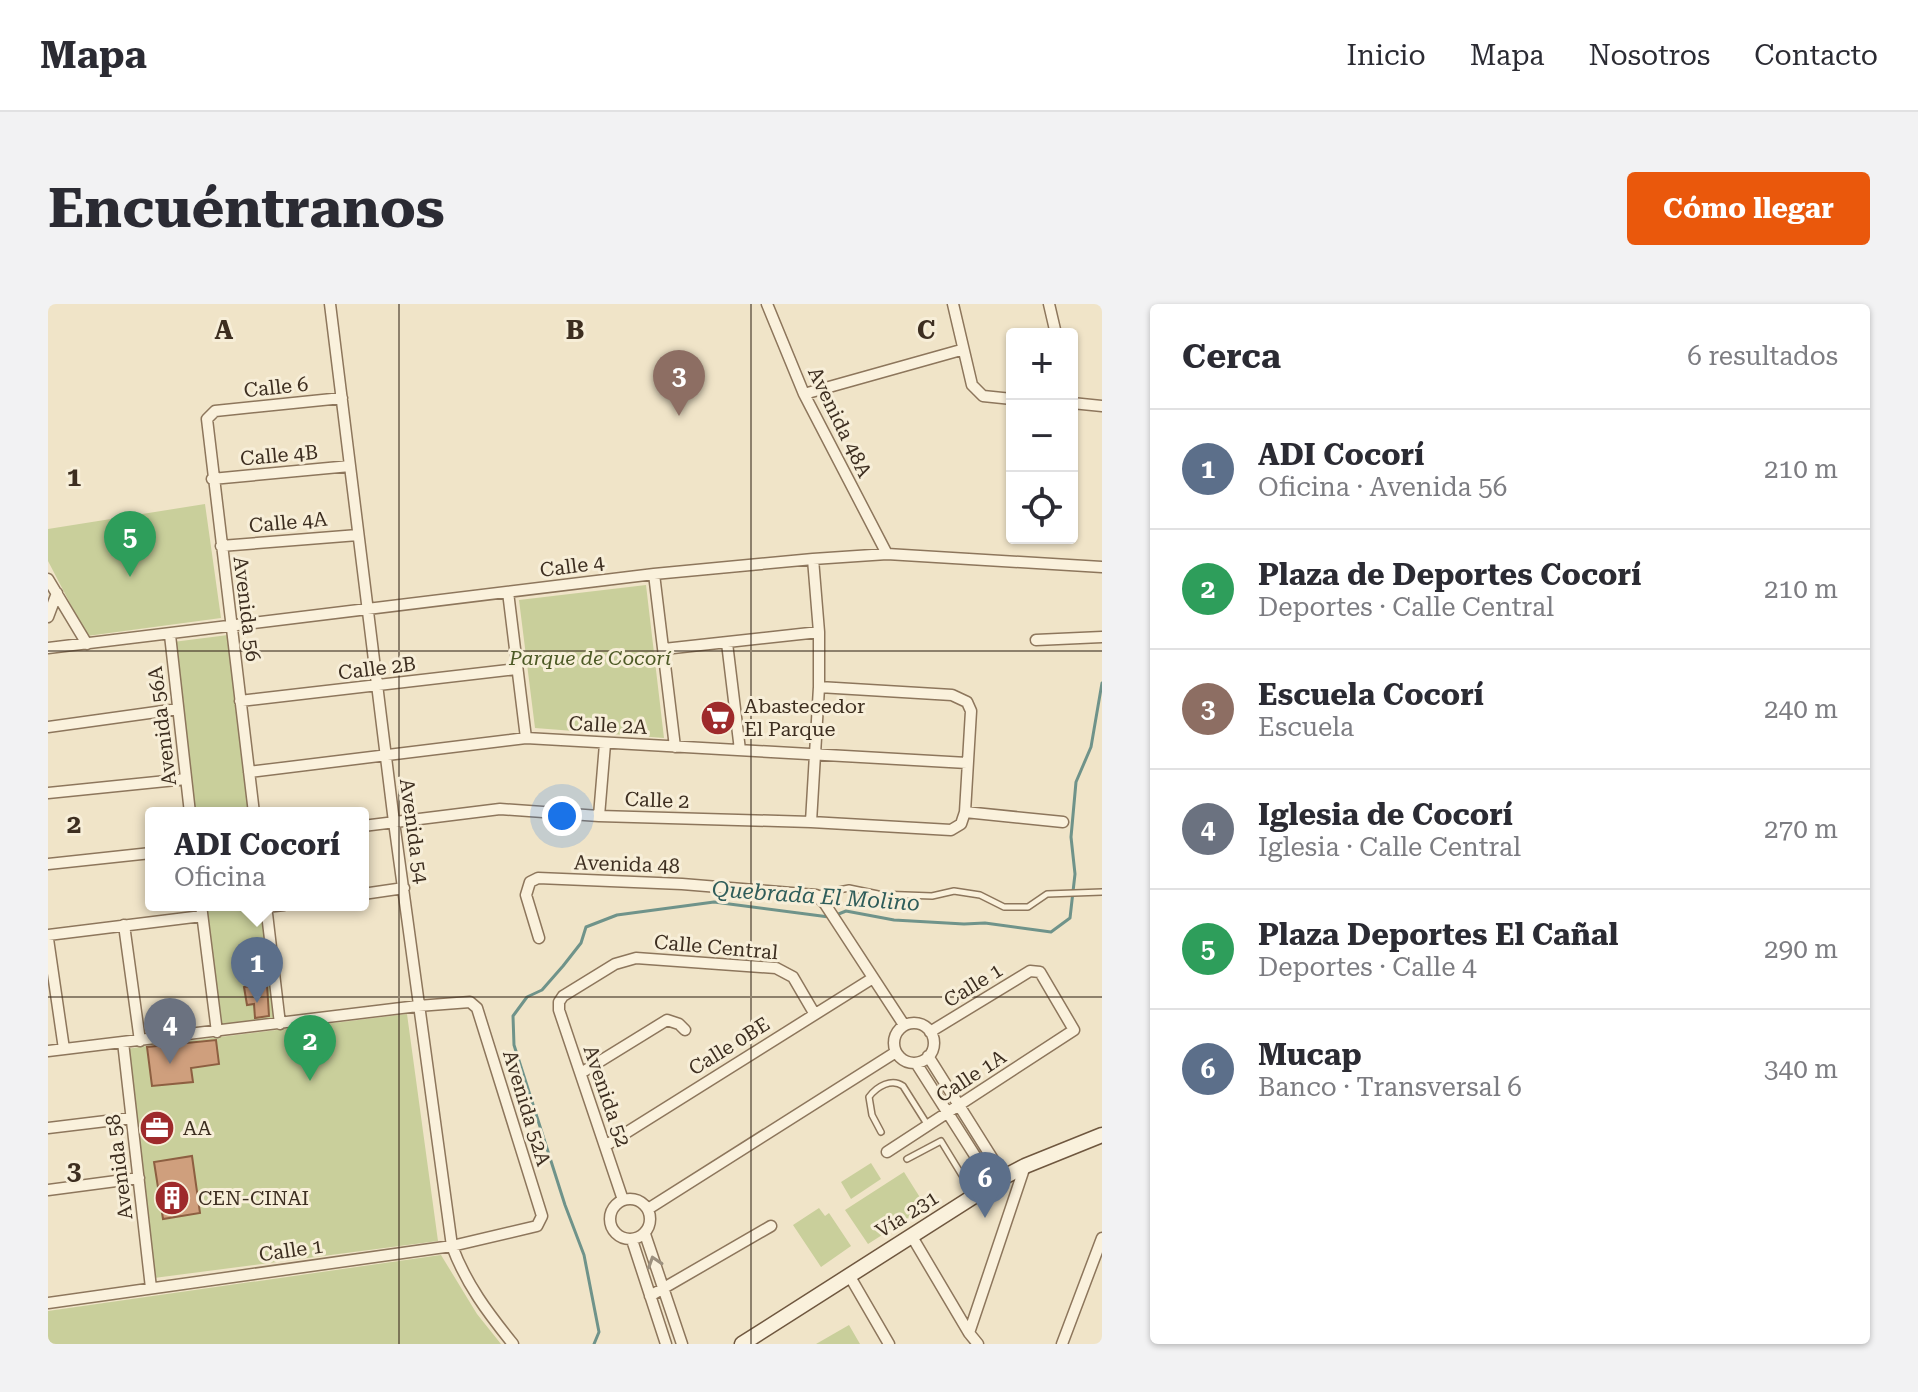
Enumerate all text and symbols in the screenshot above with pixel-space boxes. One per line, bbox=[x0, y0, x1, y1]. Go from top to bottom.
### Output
text: Mapa bbox=[40, 33, 147, 77]
text: Inicio bbox=[1346, 39, 1426, 72]
text: Mapa bbox=[1470, 39, 1544, 72]
text: Nosotros bbox=[1588, 39, 1710, 72]
text: Contacto bbox=[1754, 39, 1878, 72]
button: Cómo llegar bbox=[1627, 172, 1870, 245]
text: Encuéntranos bbox=[48, 175, 445, 241]
text: A bbox=[215, 315, 234, 345]
text: B bbox=[566, 315, 584, 345]
text: C bbox=[917, 315, 935, 345]
map controls bbox=[1006, 328, 1078, 544]
button: + bbox=[1006, 328, 1078, 400]
text: Cerca bbox=[1182, 336, 1281, 376]
text: 6 resultados bbox=[1687, 341, 1838, 371]
pin: 3 bbox=[653, 350, 705, 416]
street label: Avenida 48A bbox=[803, 363, 877, 481]
street label: Calle 6 bbox=[243, 372, 309, 402]
button: − bbox=[1006, 400, 1078, 472]
text: ADI Cocorí bbox=[1258, 437, 1424, 472]
street label: Calle 4B bbox=[239, 440, 319, 470]
text: 1 bbox=[1201, 454, 1215, 484]
text: 210 m bbox=[1764, 454, 1838, 484]
text: 1 bbox=[67, 462, 81, 492]
button: locate bbox=[1006, 472, 1078, 544]
text: Oficina · Avenida 56 bbox=[1258, 472, 1507, 502]
street label: Calle 4A bbox=[248, 507, 328, 537]
pin: 5 bbox=[104, 511, 156, 577]
street label: Calle 4 bbox=[538, 550, 606, 582]
street label: Avenida 56 bbox=[229, 555, 265, 663]
text: Plaza de Deportes Cocorí bbox=[1258, 557, 1641, 592]
text: 2 bbox=[1201, 574, 1215, 604]
text: 210 m bbox=[1764, 574, 1838, 604]
text: Deportes · Calle Central bbox=[1258, 592, 1554, 622]
park label: Parque de Cocorí bbox=[508, 646, 672, 670]
street label: Calle 2B bbox=[337, 651, 417, 685]
street label: Avenida 56A bbox=[143, 665, 181, 787]
text: Escuela Cocorí bbox=[1258, 677, 1484, 712]
place label: Abastecedor El Parque bbox=[744, 694, 865, 741]
text: 3 bbox=[1201, 694, 1215, 724]
text: 240 m bbox=[1764, 694, 1838, 724]
supermarket icon: Abastecedor El Parque bbox=[699, 699, 737, 737]
street label: Calle 2A bbox=[568, 711, 648, 739]
text: Escuela bbox=[1258, 712, 1354, 742]
street label: Avenida 54 bbox=[395, 777, 433, 886]
street label: Calle 2 bbox=[624, 787, 690, 813]
your location bbox=[542, 796, 582, 836]
text: Iglesia de Cocorí bbox=[1258, 797, 1513, 832]
popup bbox=[145, 807, 369, 911]
text: 2 bbox=[67, 809, 81, 839]
text: 4 bbox=[1201, 814, 1215, 844]
text: 270 m bbox=[1764, 814, 1838, 844]
text: ADI Cocorí bbox=[174, 827, 340, 862]
text: Iglesia · Calle Central bbox=[1258, 832, 1521, 862]
street label: Avenida 48 bbox=[574, 850, 680, 878]
text: Oficina bbox=[174, 862, 266, 892]
water label: Quebrada El Molino bbox=[711, 876, 921, 916]
text: Plaza Deportes El Cañal bbox=[1258, 917, 1618, 952]
street label: Calle Central bbox=[653, 930, 779, 964]
text: 5 bbox=[1201, 934, 1215, 964]
text: 290 m bbox=[1764, 934, 1838, 964]
pin: 1 bbox=[231, 937, 283, 1003]
text: Deportes · Calle 4 bbox=[1258, 952, 1477, 982]
street label: Calle 1 bbox=[939, 958, 1007, 1012]
pin: 4 bbox=[144, 998, 196, 1064]
street label: Calle 0BE bbox=[684, 1012, 774, 1080]
pin: 2 bbox=[284, 1015, 336, 1081]
text: Mucap bbox=[1258, 1037, 1362, 1072]
street label: Avenida 52 bbox=[578, 1042, 636, 1150]
street label: Calle 1A bbox=[931, 1044, 1011, 1108]
street label: Avenida 52A bbox=[498, 1047, 556, 1169]
text: 6 bbox=[1201, 1054, 1215, 1084]
text: 340 m bbox=[1764, 1054, 1838, 1084]
text: Banco · Transversal 6 bbox=[1258, 1072, 1522, 1102]
office icon: AA bbox=[138, 1109, 176, 1147]
street label: Avenida 58 bbox=[101, 1113, 137, 1221]
place label: AA bbox=[183, 1116, 211, 1140]
pin: 6 bbox=[959, 1152, 1011, 1218]
text: 3 bbox=[67, 1156, 81, 1186]
building icon: CEN-CINAI bbox=[153, 1179, 191, 1217]
street label: Vía 231 bbox=[871, 1185, 943, 1243]
place label: CEN-CINAI bbox=[198, 1186, 309, 1210]
street label: Calle 1 bbox=[257, 1234, 325, 1266]
one-way arrow bbox=[648, 1256, 664, 1270]

